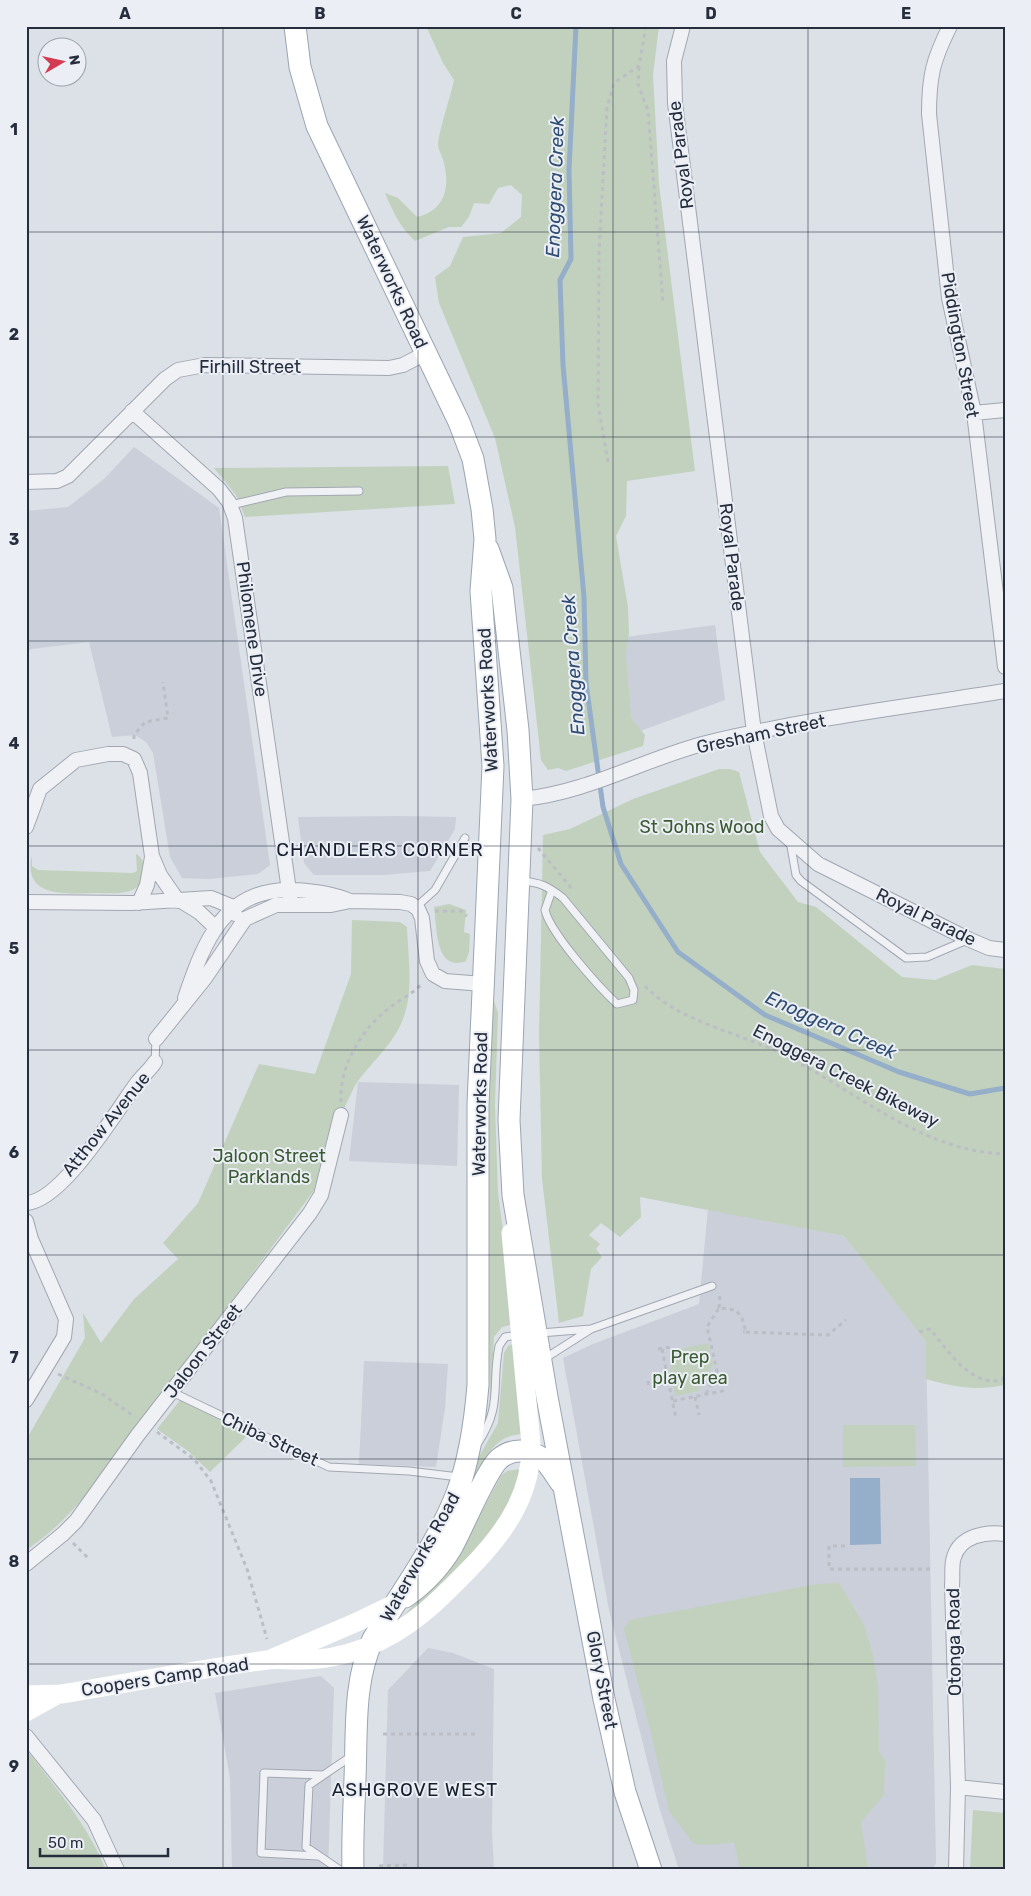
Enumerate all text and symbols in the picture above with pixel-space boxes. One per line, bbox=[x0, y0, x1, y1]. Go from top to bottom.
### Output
text: A bbox=[119, 4, 131, 23]
text: B bbox=[314, 4, 326, 23]
text: C bbox=[510, 4, 522, 23]
text: D bbox=[705, 4, 717, 23]
text: E bbox=[901, 4, 911, 23]
north arrow bbox=[38, 38, 88, 88]
text: N bbox=[65, 54, 84, 66]
street label: Royal Parade bbox=[663, 100, 699, 210]
water label: Enoggera Creek bbox=[541, 116, 569, 258]
text: 1 bbox=[10, 120, 18, 139]
street label: Waterworks Road bbox=[351, 212, 433, 352]
street label: Piddington Street bbox=[936, 270, 984, 420]
text: 2 bbox=[9, 325, 19, 344]
street label: Firhill Street bbox=[199, 356, 301, 378]
street label: Royal Parade bbox=[714, 502, 750, 612]
text: 3 bbox=[9, 530, 19, 549]
street label: Philomene Drive bbox=[232, 560, 272, 698]
water label: Enoggera Creek bbox=[557, 594, 589, 736]
street label: Waterworks Road bbox=[473, 627, 503, 773]
street label: Gresham Street bbox=[694, 710, 828, 758]
text: 4 bbox=[9, 734, 20, 753]
park label: St Johns Wood bbox=[640, 816, 764, 838]
district label: CHANDLERS CORNER bbox=[276, 838, 484, 861]
street label: Royal Parade bbox=[872, 883, 980, 951]
text: 5 bbox=[9, 939, 19, 958]
water label: Enoggera Creek bbox=[762, 986, 900, 1064]
street label: Enoggera Creek Bikeway bbox=[749, 1019, 943, 1133]
street label: Waterworks Road bbox=[468, 1032, 492, 1176]
street label: Atthow Avenue bbox=[57, 1067, 155, 1181]
text: 6 bbox=[9, 1143, 19, 1162]
park label: Jaloon Street Parklands bbox=[212, 1145, 326, 1188]
street label: Jaloon Street bbox=[159, 1299, 247, 1403]
park label: Prep play area bbox=[652, 1346, 728, 1389]
text: 7 bbox=[9, 1348, 19, 1367]
street label: Chiba Street bbox=[218, 1407, 322, 1471]
street label: Waterworks Road bbox=[375, 1488, 465, 1626]
text: 8 bbox=[9, 1552, 20, 1571]
street label: Otonga Road bbox=[942, 1588, 966, 1696]
street label: Glory Street bbox=[582, 1629, 622, 1731]
street label: Coopers Camp Road bbox=[80, 1653, 250, 1701]
text: 9 bbox=[9, 1757, 19, 1776]
district label: ASHGROVE WEST bbox=[332, 1778, 498, 1801]
scale bar bbox=[40, 1826, 168, 1858]
text: 50 m bbox=[48, 1834, 83, 1852]

